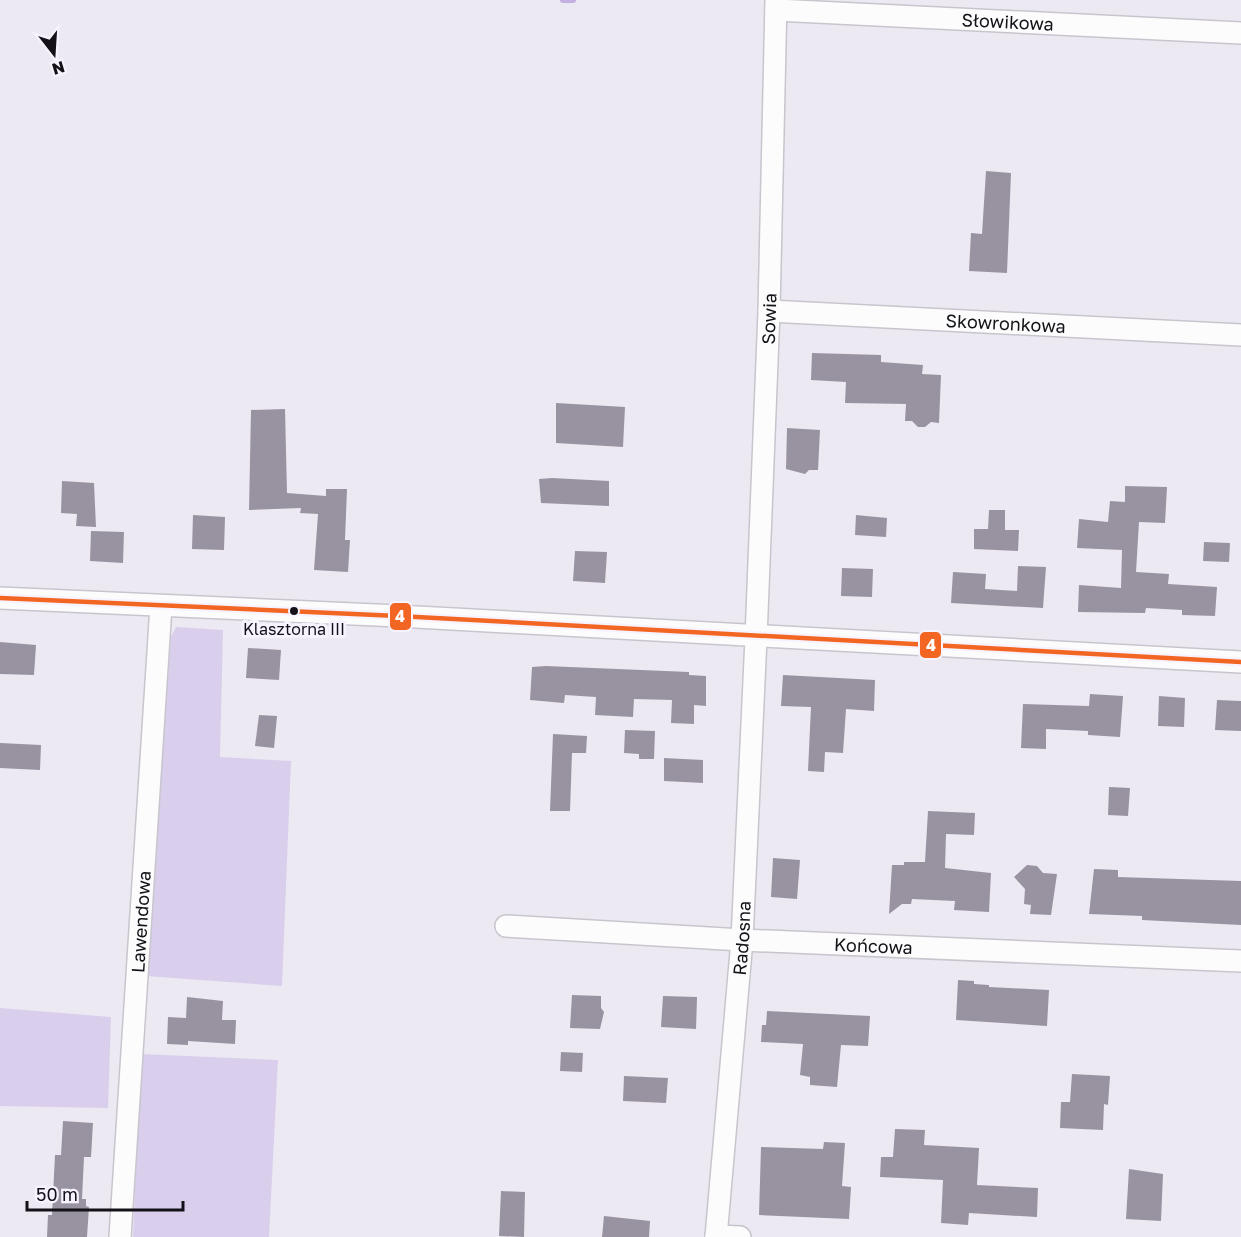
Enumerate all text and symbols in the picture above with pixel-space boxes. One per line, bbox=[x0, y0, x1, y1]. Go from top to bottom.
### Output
street label: Słowikowa bbox=[961, 8, 1054, 35]
north arrow bbox=[24, 24, 84, 84]
text: N bbox=[50, 57, 67, 80]
street label: Sowia bbox=[757, 293, 780, 345]
street label: Skowronkowa bbox=[945, 309, 1066, 337]
line badge: 4 bbox=[389, 602, 412, 631]
marker: Klasztorna III bbox=[288, 605, 300, 617]
text: 4 bbox=[395, 606, 405, 626]
place label: Klasztorna III bbox=[243, 619, 345, 639]
line badge: 4 bbox=[919, 631, 942, 659]
text: 4 bbox=[926, 635, 936, 655]
street label: Lawendowa bbox=[126, 870, 155, 974]
street label: Radosna bbox=[728, 900, 755, 976]
street label: Końcowa bbox=[834, 933, 913, 958]
scale bar bbox=[27, 1174, 183, 1212]
text: 50 m bbox=[36, 1183, 78, 1205]

